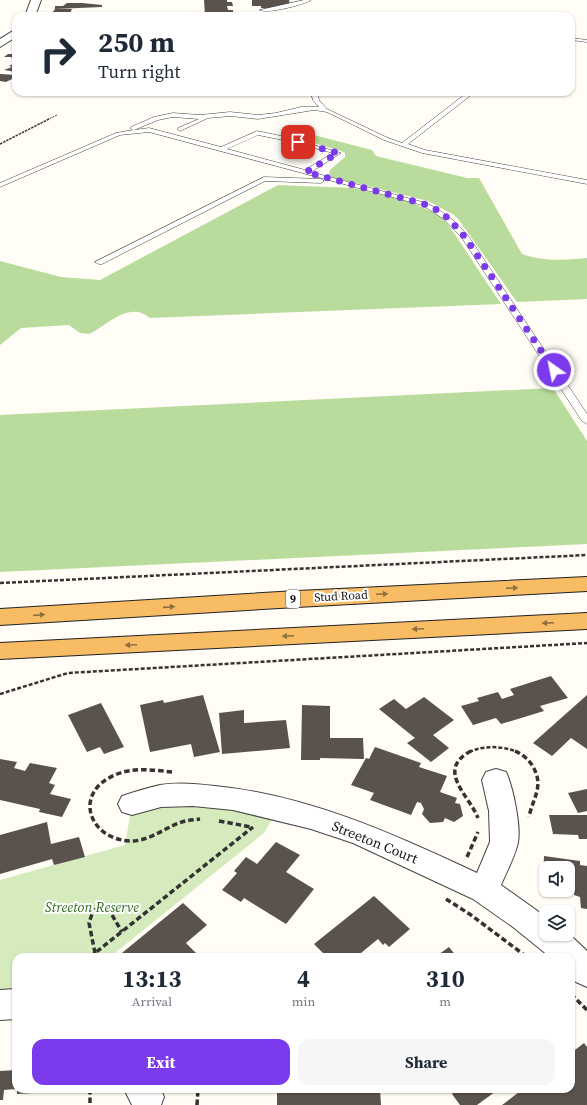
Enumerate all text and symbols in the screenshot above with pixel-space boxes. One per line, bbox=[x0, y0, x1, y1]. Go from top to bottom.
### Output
text: 250 m bbox=[98, 23, 175, 61]
icon: right bbox=[32, 28, 84, 80]
text: Turn right bbox=[98, 59, 180, 84]
pin bbox=[281, 125, 315, 159]
icon: arrive bbox=[287, 131, 309, 153]
position arrow bbox=[533, 349, 575, 391]
one-way arrow bbox=[506, 585, 519, 591]
street label: Stud Road bbox=[314, 587, 368, 605]
road number: 9 bbox=[286, 590, 300, 608]
one-way arrow bbox=[376, 591, 388, 598]
one-way arrow bbox=[163, 603, 175, 610]
one-way arrow bbox=[33, 611, 45, 618]
one-way arrow bbox=[542, 619, 554, 626]
one-way arrow bbox=[412, 626, 424, 633]
one-way arrow bbox=[282, 633, 294, 640]
one-way arrow bbox=[125, 641, 137, 648]
street label: Streeton Court bbox=[329, 816, 421, 868]
map controls bbox=[539, 861, 575, 941]
button: sound bbox=[539, 861, 575, 897]
park label: Streeton Reserve bbox=[45, 897, 139, 917]
button: layers bbox=[539, 905, 575, 941]
text: 13:13 bbox=[122, 962, 182, 995]
text: 4 bbox=[297, 962, 310, 995]
text: 310 bbox=[426, 962, 465, 995]
text: Arrival bbox=[132, 993, 172, 1010]
text: min bbox=[292, 993, 315, 1010]
text: m bbox=[439, 993, 451, 1010]
button: Exit bbox=[32, 1039, 290, 1085]
button: Share bbox=[298, 1039, 555, 1085]

